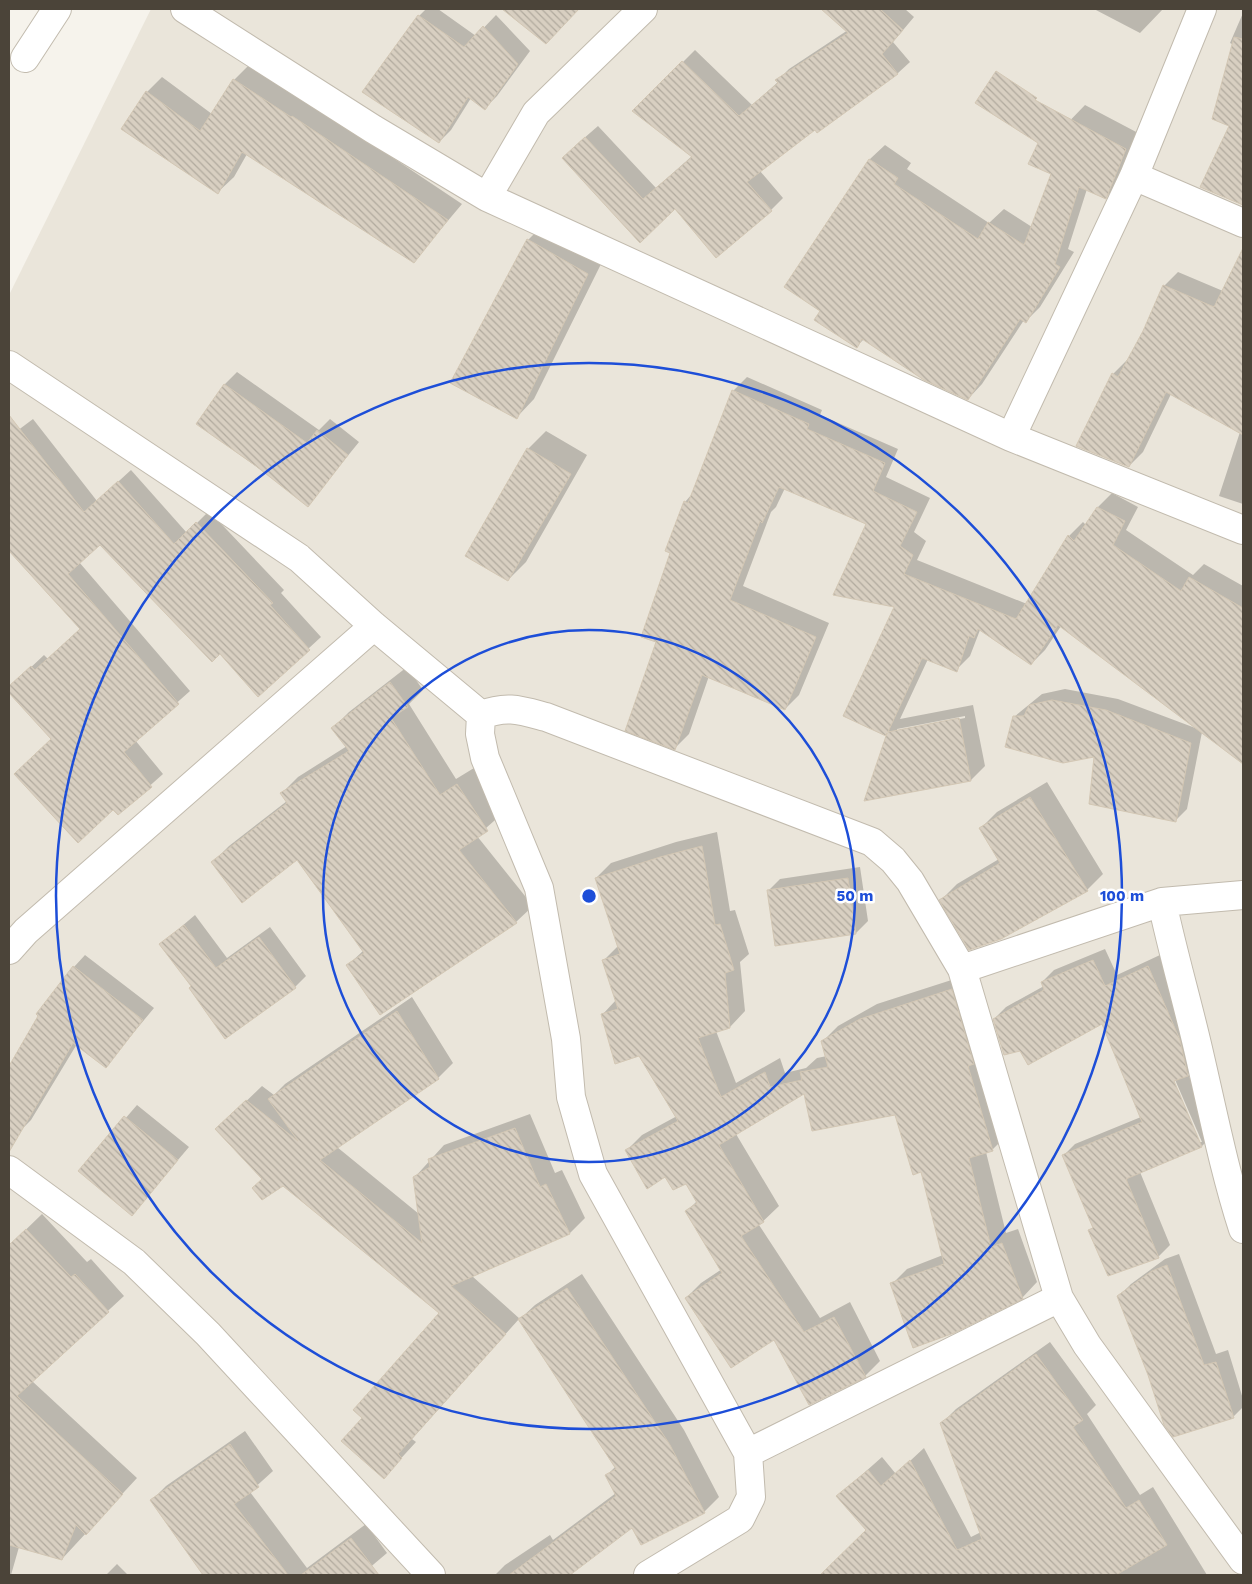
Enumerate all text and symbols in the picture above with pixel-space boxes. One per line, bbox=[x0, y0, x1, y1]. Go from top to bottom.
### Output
centre of rings bbox=[580, 887, 598, 905]
text: 50 m bbox=[837, 887, 873, 905]
text: 100 m bbox=[1100, 887, 1144, 905]

